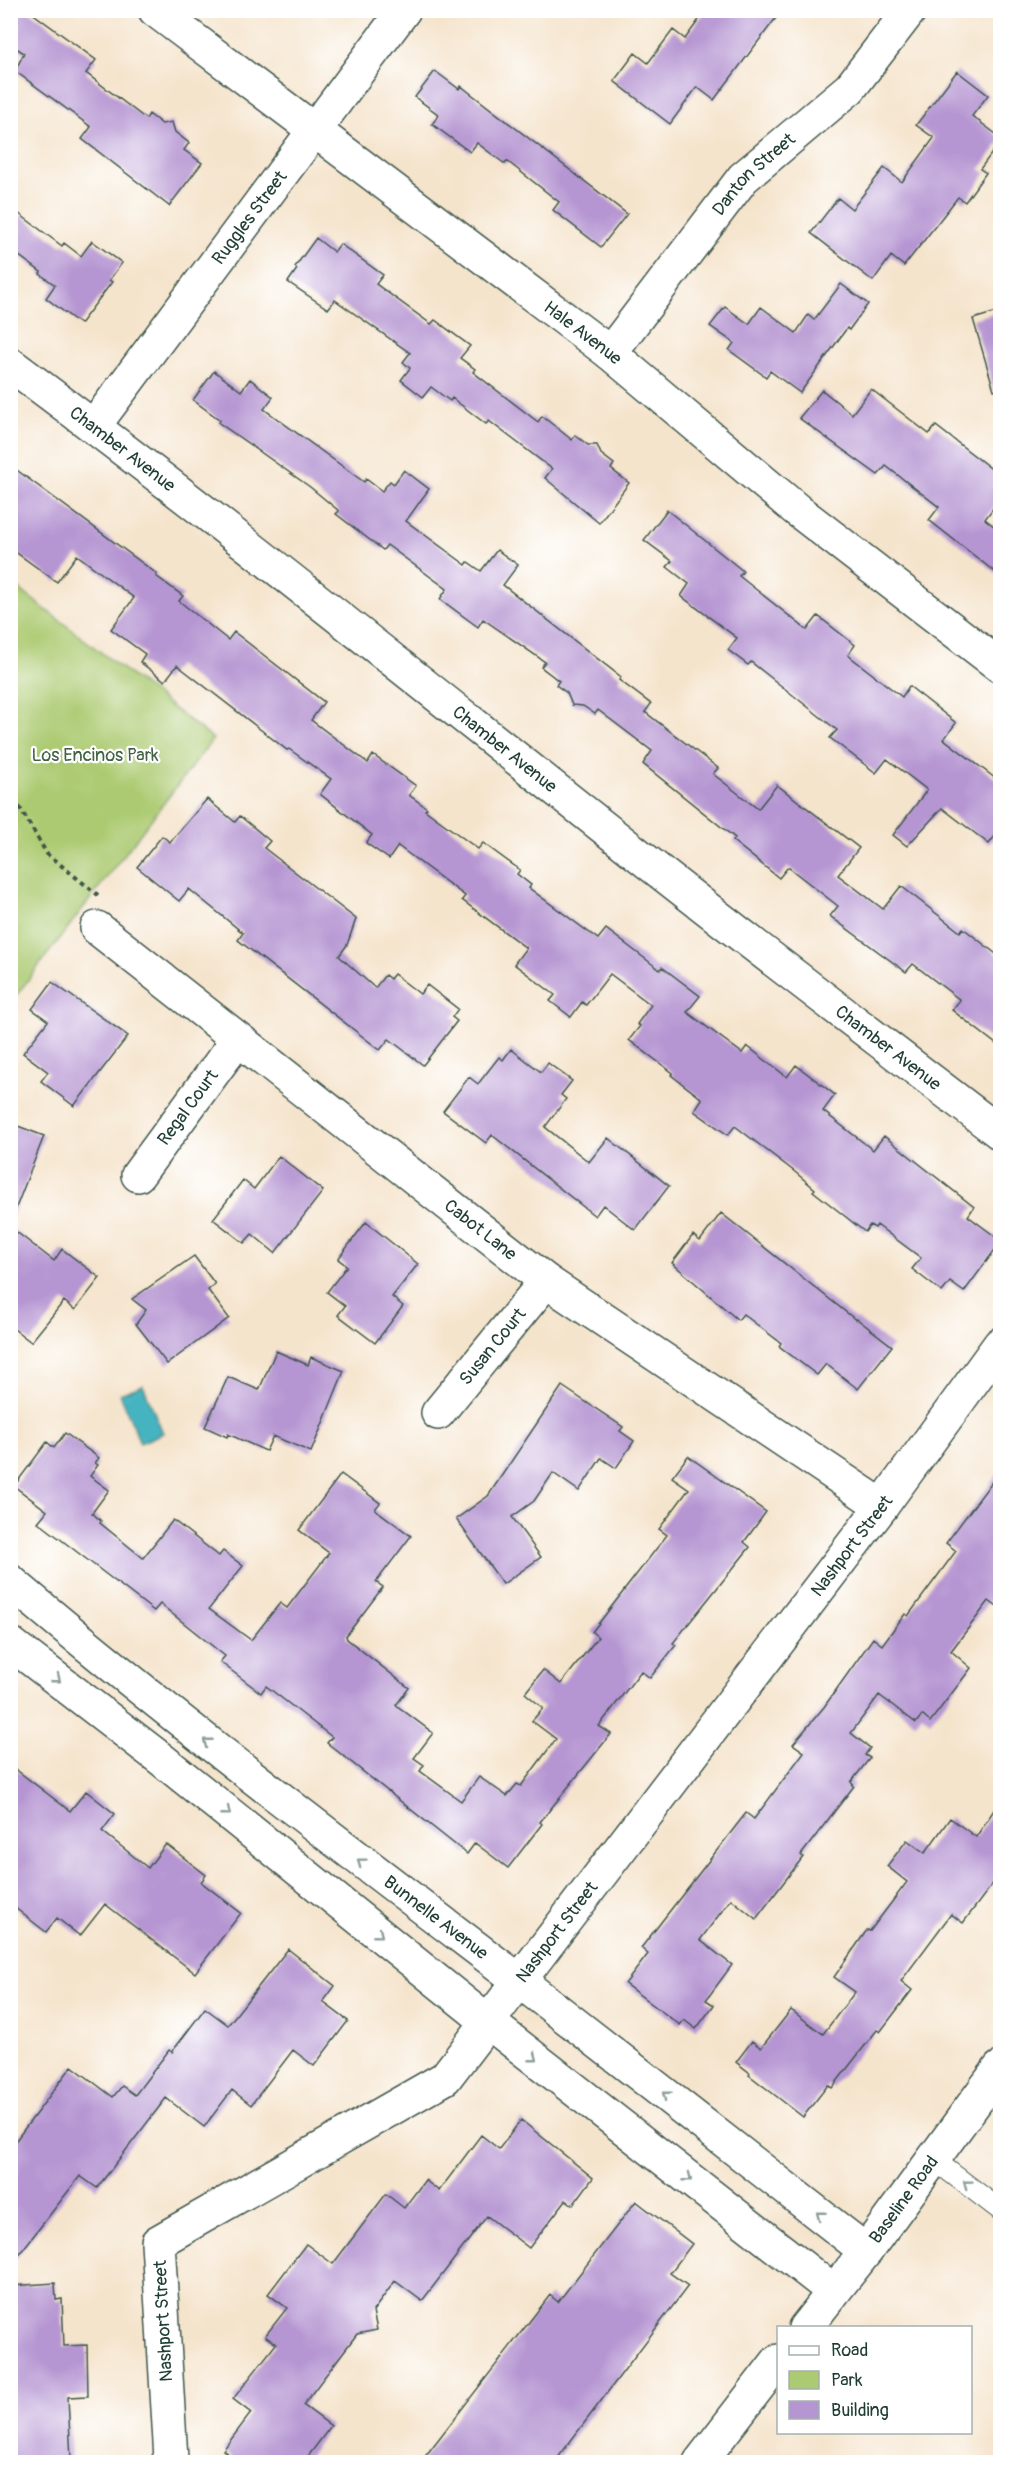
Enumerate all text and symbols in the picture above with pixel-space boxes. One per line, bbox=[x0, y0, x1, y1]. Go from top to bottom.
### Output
street label: Danton Street bbox=[707, 128, 801, 220]
street label: Ruggles Street bbox=[207, 166, 293, 269]
street label: Hale Avenue bbox=[539, 296, 627, 370]
street label: Chamber Avenue bbox=[65, 402, 180, 497]
street label: Chamber Avenue bbox=[447, 701, 562, 798]
park label: Los Encinos Park bbox=[31, 744, 159, 767]
street label: Chamber Avenue bbox=[830, 1000, 946, 1096]
street label: Regal Court bbox=[153, 1065, 224, 1150]
street label: Cabot Lane bbox=[439, 1194, 521, 1266]
street label: Susan Court bbox=[454, 1303, 532, 1390]
street label: Nashport Street bbox=[806, 1490, 899, 1601]
one-way arrow bbox=[50, 1672, 61, 1683]
one-way arrow bbox=[203, 1738, 214, 1749]
one-way arrow bbox=[220, 1805, 231, 1816]
one-way arrow bbox=[357, 1858, 368, 1869]
street label: Bunnelle Avenue bbox=[379, 1871, 493, 1965]
street label: Nashport Street bbox=[511, 1876, 604, 1988]
one-way arrow bbox=[372, 1927, 383, 1938]
one-way arrow bbox=[527, 2051, 538, 2062]
one-way arrow bbox=[661, 2092, 672, 2103]
street label: Baseline Road bbox=[864, 2151, 944, 2248]
one-way arrow bbox=[681, 2170, 692, 2181]
one-way arrow bbox=[962, 2181, 973, 2192]
one-way arrow bbox=[815, 2212, 826, 2223]
street label: Nashport Street bbox=[149, 2259, 178, 2382]
legend bbox=[777, 2326, 972, 2434]
text: Road bbox=[831, 2339, 868, 2362]
text: Park bbox=[831, 2369, 863, 2392]
text: Building bbox=[831, 2399, 889, 2422]

